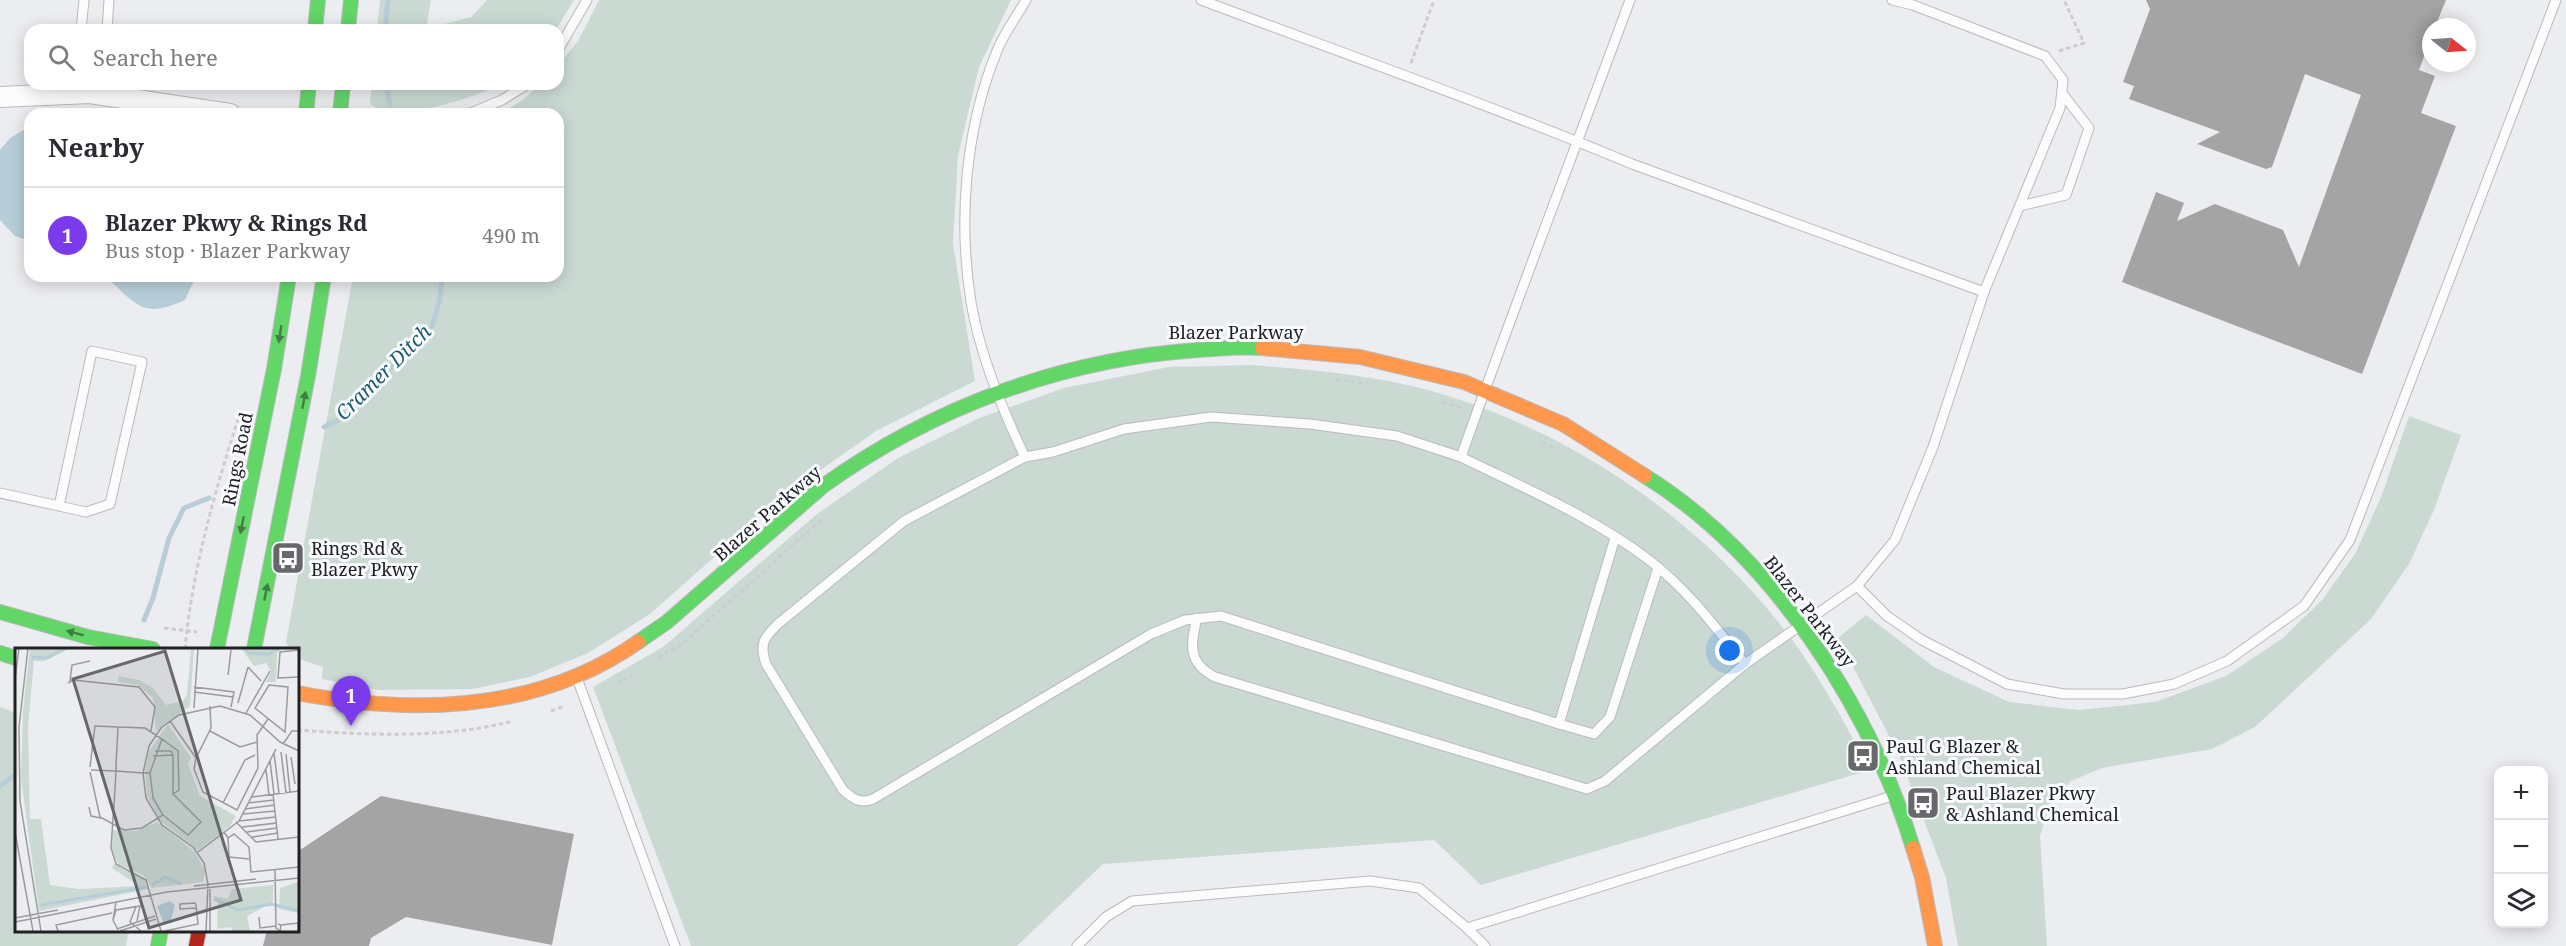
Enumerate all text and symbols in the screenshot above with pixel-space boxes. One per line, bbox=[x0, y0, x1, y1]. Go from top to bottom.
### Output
north arrow bbox=[2422, 18, 2476, 72]
search box bbox=[24, 24, 564, 90]
icon: search bbox=[45, 41, 78, 74]
text: Search here bbox=[93, 42, 218, 72]
text: Nearby bbox=[48, 129, 144, 165]
text: Blazer Pkwy & Rings Rd bbox=[105, 207, 368, 237]
text: 1 bbox=[62, 222, 73, 249]
text: 490 m bbox=[482, 222, 540, 249]
text: Bus stop · Blazer Parkway bbox=[105, 237, 350, 264]
water label: Cramer Ditch bbox=[329, 318, 437, 426]
street label: Blazer Parkway bbox=[1169, 320, 1304, 344]
one-way arrow bbox=[275, 324, 284, 343]
one-way arrow bbox=[300, 391, 309, 410]
street label: Rings Road bbox=[216, 410, 258, 508]
street label: Blazer Parkway bbox=[708, 459, 826, 566]
one-way arrow bbox=[237, 515, 246, 534]
place label: Rings Rd & Blazer Pkwy bbox=[311, 536, 418, 581]
bus stop icon: Rings Rd & Blazer Pkwy bbox=[270, 540, 306, 576]
street label: Blazer Parkway bbox=[1759, 550, 1862, 672]
one-way arrow bbox=[262, 582, 271, 601]
one-way arrow bbox=[66, 628, 84, 638]
your location bbox=[1715, 636, 1744, 665]
inset map bbox=[15, 648, 298, 931]
pin: 1 bbox=[332, 676, 370, 726]
place label: Paul G Blazer & Ashland Chemical bbox=[1886, 734, 2041, 779]
bus stop icon: Paul G Blazer & Ashland Chemical bbox=[1845, 738, 1881, 774]
map controls bbox=[2494, 766, 2548, 928]
button: + bbox=[2494, 766, 2548, 820]
place label: Paul Blazer Pkwy & Ashland Chemical bbox=[1946, 781, 2119, 826]
bus stop icon: Paul Blazer Pkwy & Ashland Chemical bbox=[1905, 785, 1941, 821]
button: − bbox=[2494, 820, 2548, 874]
button: layers bbox=[2494, 874, 2548, 928]

